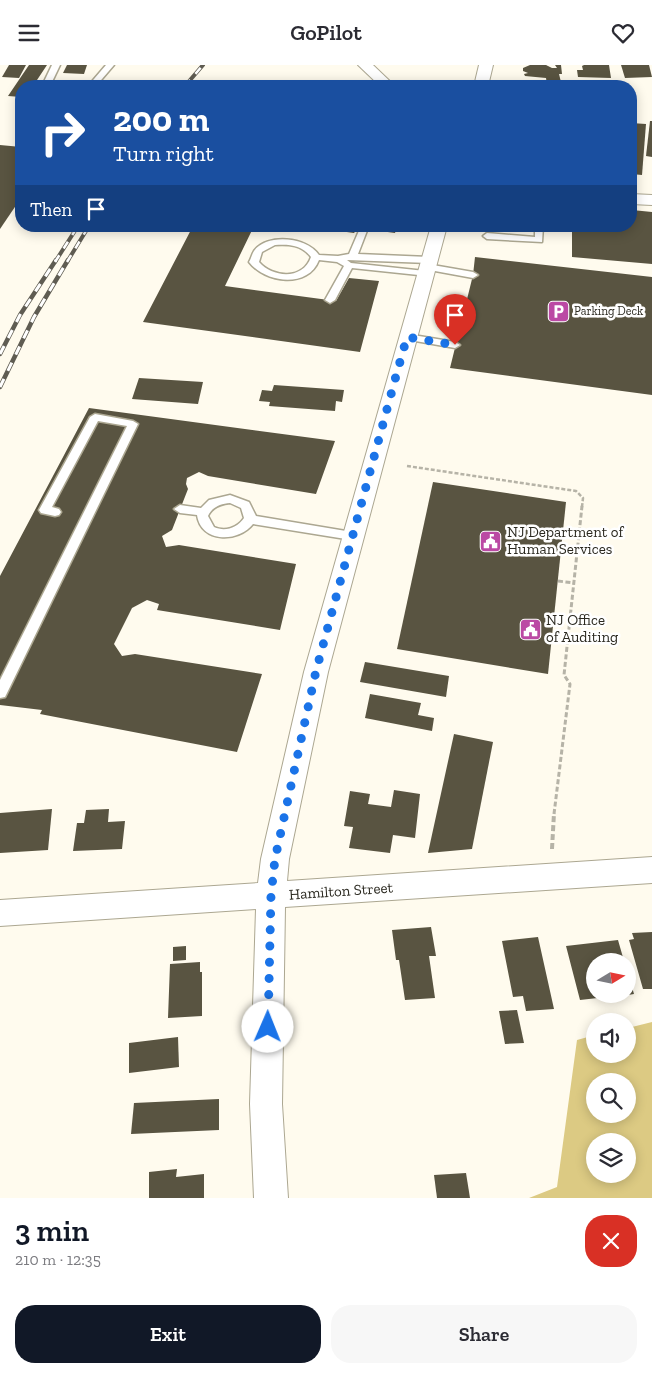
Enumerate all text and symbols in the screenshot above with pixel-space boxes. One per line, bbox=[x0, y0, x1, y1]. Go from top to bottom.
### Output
icon: menu bbox=[15, 19, 43, 47]
text: GoPilot bbox=[290, 19, 362, 46]
icon: heart bbox=[609, 19, 637, 47]
text: 200 m bbox=[113, 98, 209, 140]
icon: right bbox=[30, 100, 95, 165]
text: Turn right bbox=[113, 140, 214, 167]
icon: arrive bbox=[82, 195, 110, 223]
text: Then bbox=[30, 198, 72, 221]
pin bbox=[434, 294, 476, 345]
parking icon: Parking Deck bbox=[546, 299, 570, 323]
icon: arrive bbox=[441, 301, 469, 329]
place label: Parking Deck bbox=[574, 304, 644, 318]
place label: NJ Department of Human Services bbox=[507, 523, 624, 558]
public building icon: NJ Department of Human Services bbox=[479, 529, 503, 553]
place label: NJ Office of Auditing bbox=[546, 611, 618, 646]
public building icon: NJ Office of Auditing bbox=[518, 617, 542, 641]
street label: Hamilton Street bbox=[288, 878, 394, 904]
north arrow bbox=[586, 953, 636, 1003]
map controls bbox=[586, 953, 636, 1183]
position arrow bbox=[241, 1000, 293, 1052]
button: sound bbox=[586, 1013, 636, 1063]
button: search bbox=[586, 1073, 636, 1123]
button: layers bbox=[586, 1133, 636, 1183]
text: 3 min bbox=[15, 1213, 89, 1249]
button: close bbox=[585, 1215, 637, 1267]
text: 210 m · 12:35 bbox=[15, 1250, 101, 1269]
button: Exit bbox=[15, 1305, 321, 1363]
button: Share bbox=[331, 1305, 637, 1363]

